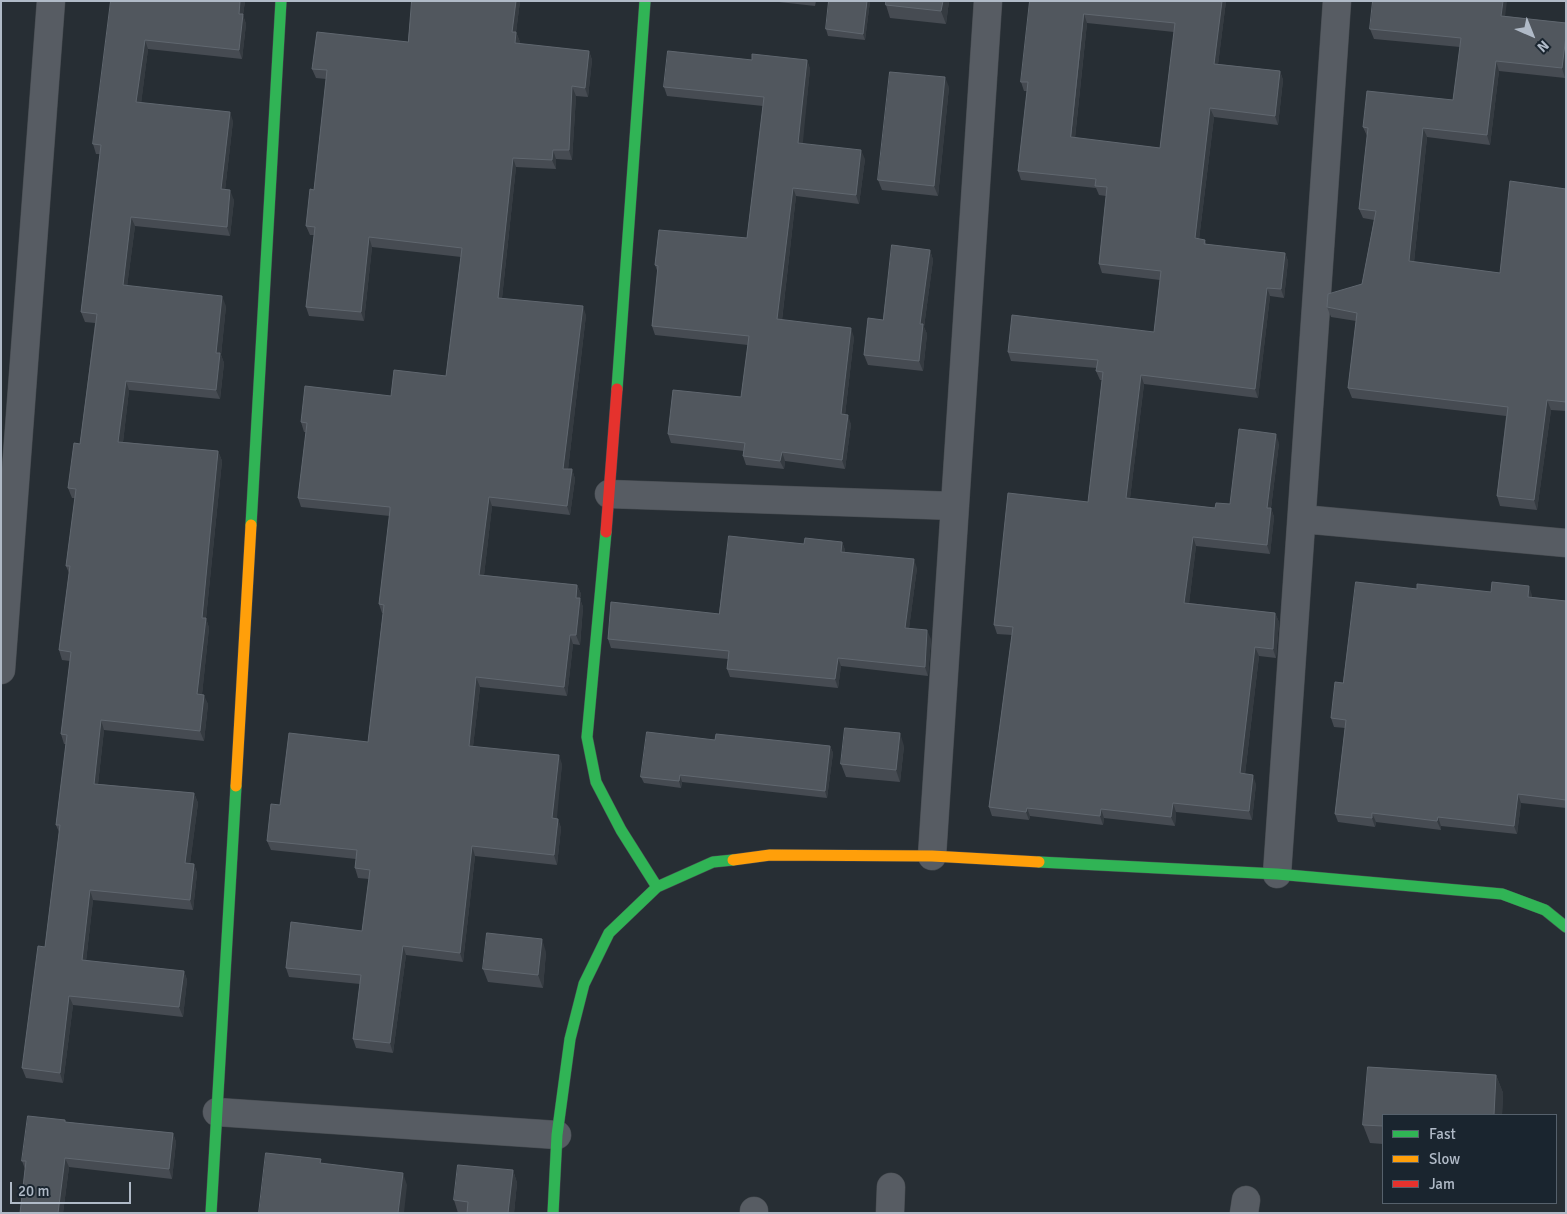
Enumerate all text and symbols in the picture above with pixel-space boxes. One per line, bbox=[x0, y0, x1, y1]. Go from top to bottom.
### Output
north arrow bbox=[1507, 10, 1557, 60]
text: N bbox=[1533, 37, 1552, 56]
legend bbox=[1382, 1114, 1557, 1204]
text: Fast bbox=[1429, 1125, 1456, 1143]
text: Slow bbox=[1429, 1150, 1460, 1168]
scale bar bbox=[12, 1172, 134, 1204]
text: Jam bbox=[1429, 1175, 1455, 1193]
text: 20 m bbox=[18, 1182, 49, 1200]

